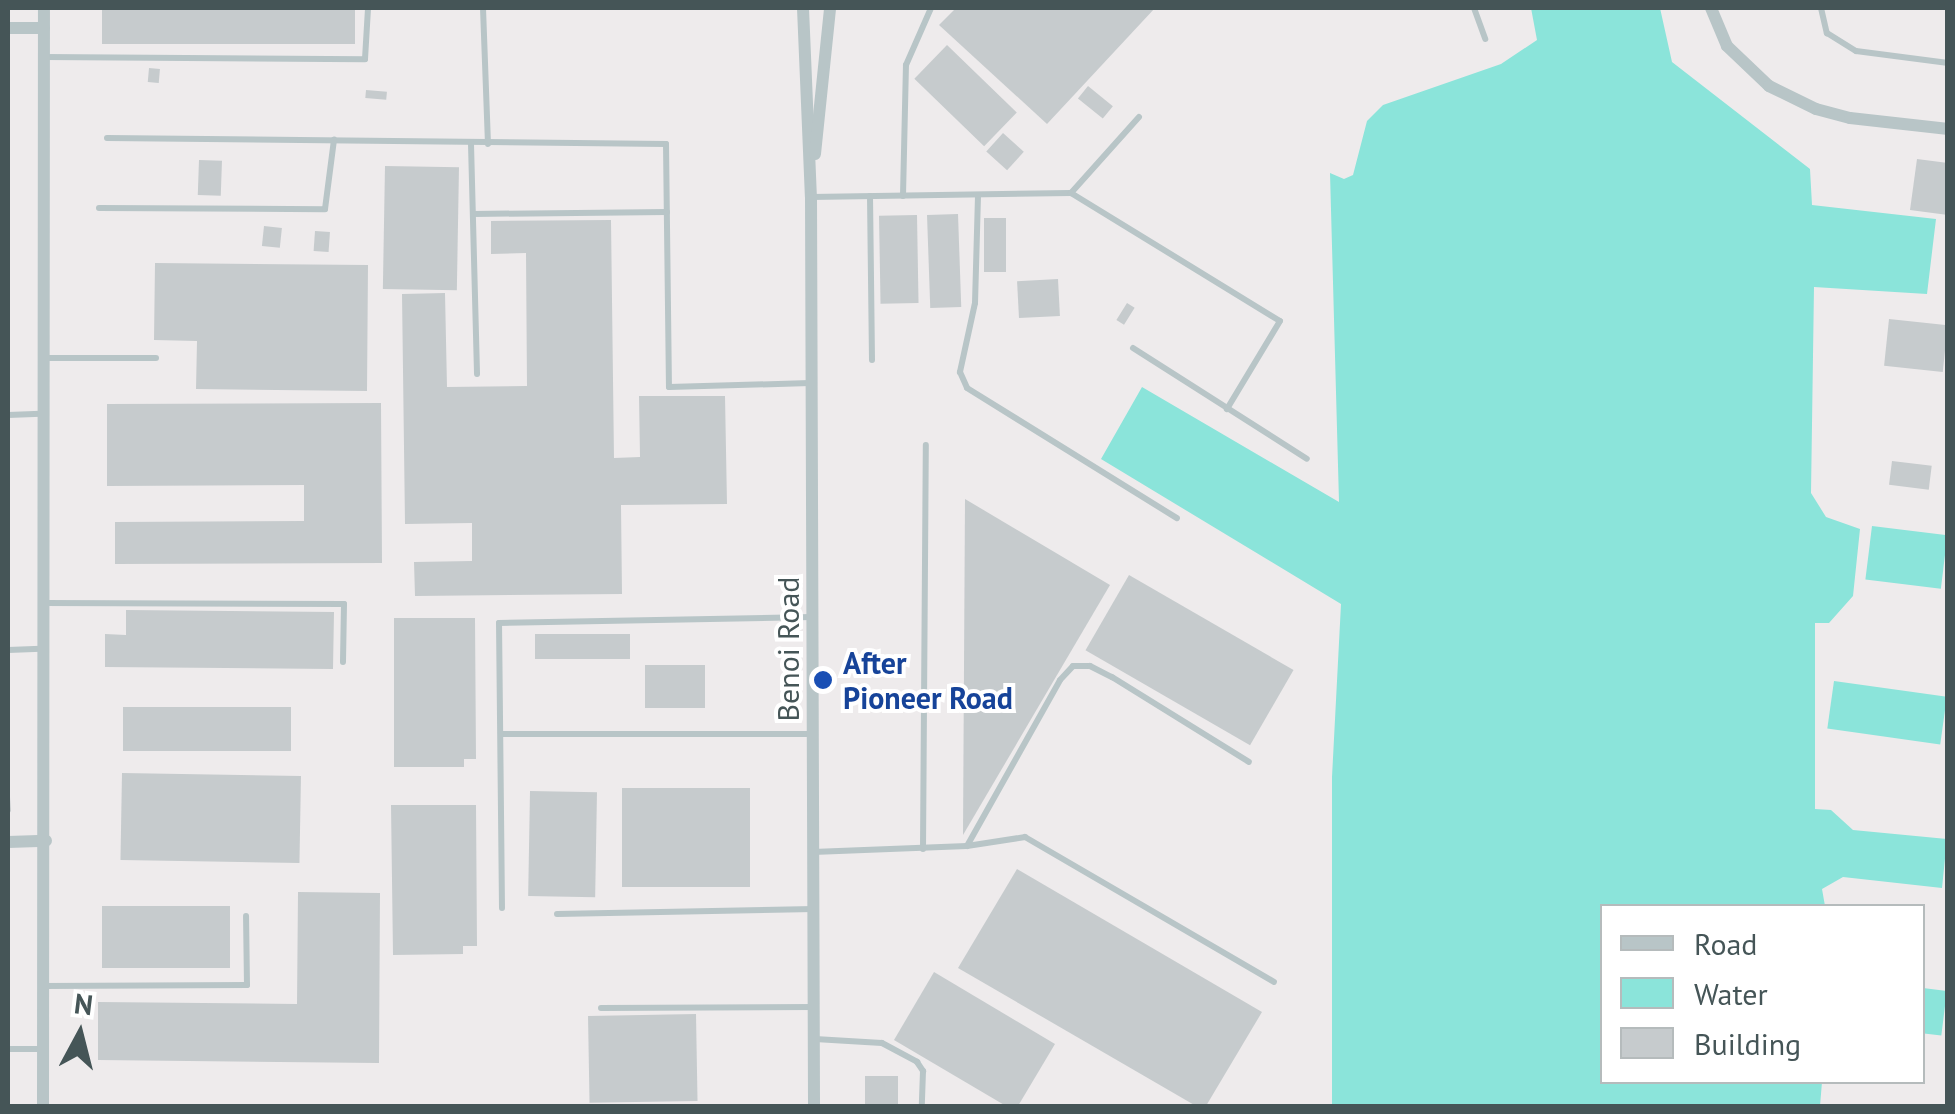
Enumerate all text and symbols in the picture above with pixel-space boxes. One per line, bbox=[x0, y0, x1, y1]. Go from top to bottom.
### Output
street label: Benoi Road bbox=[770, 577, 806, 721]
place label: After Pioneer Road bbox=[843, 645, 1013, 716]
marker: After Pioneer Road bbox=[812, 669, 834, 691]
legend bbox=[1600, 904, 1925, 1084]
text: Road bbox=[1694, 924, 1758, 963]
text: Water bbox=[1694, 974, 1768, 1013]
north arrow bbox=[30, 984, 130, 1084]
text: N bbox=[72, 984, 95, 1023]
text: Building bbox=[1694, 1024, 1801, 1063]

